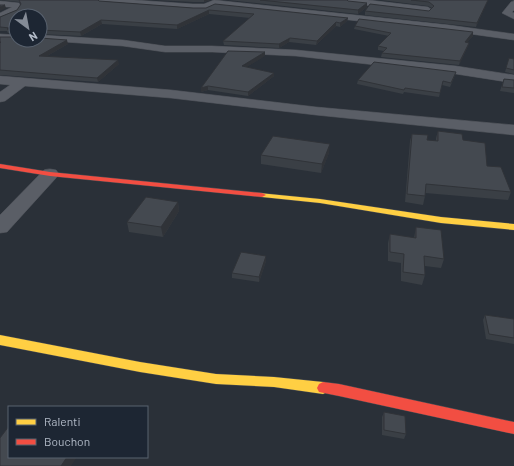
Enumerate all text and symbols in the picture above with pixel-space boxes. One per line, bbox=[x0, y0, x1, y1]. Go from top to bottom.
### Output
north arrow bbox=[8, 8, 48, 48]
text: N bbox=[27, 29, 40, 44]
legend bbox=[8, 406, 148, 458]
text: Ralenti bbox=[44, 414, 81, 428]
text: Bouchon bbox=[44, 434, 90, 448]

